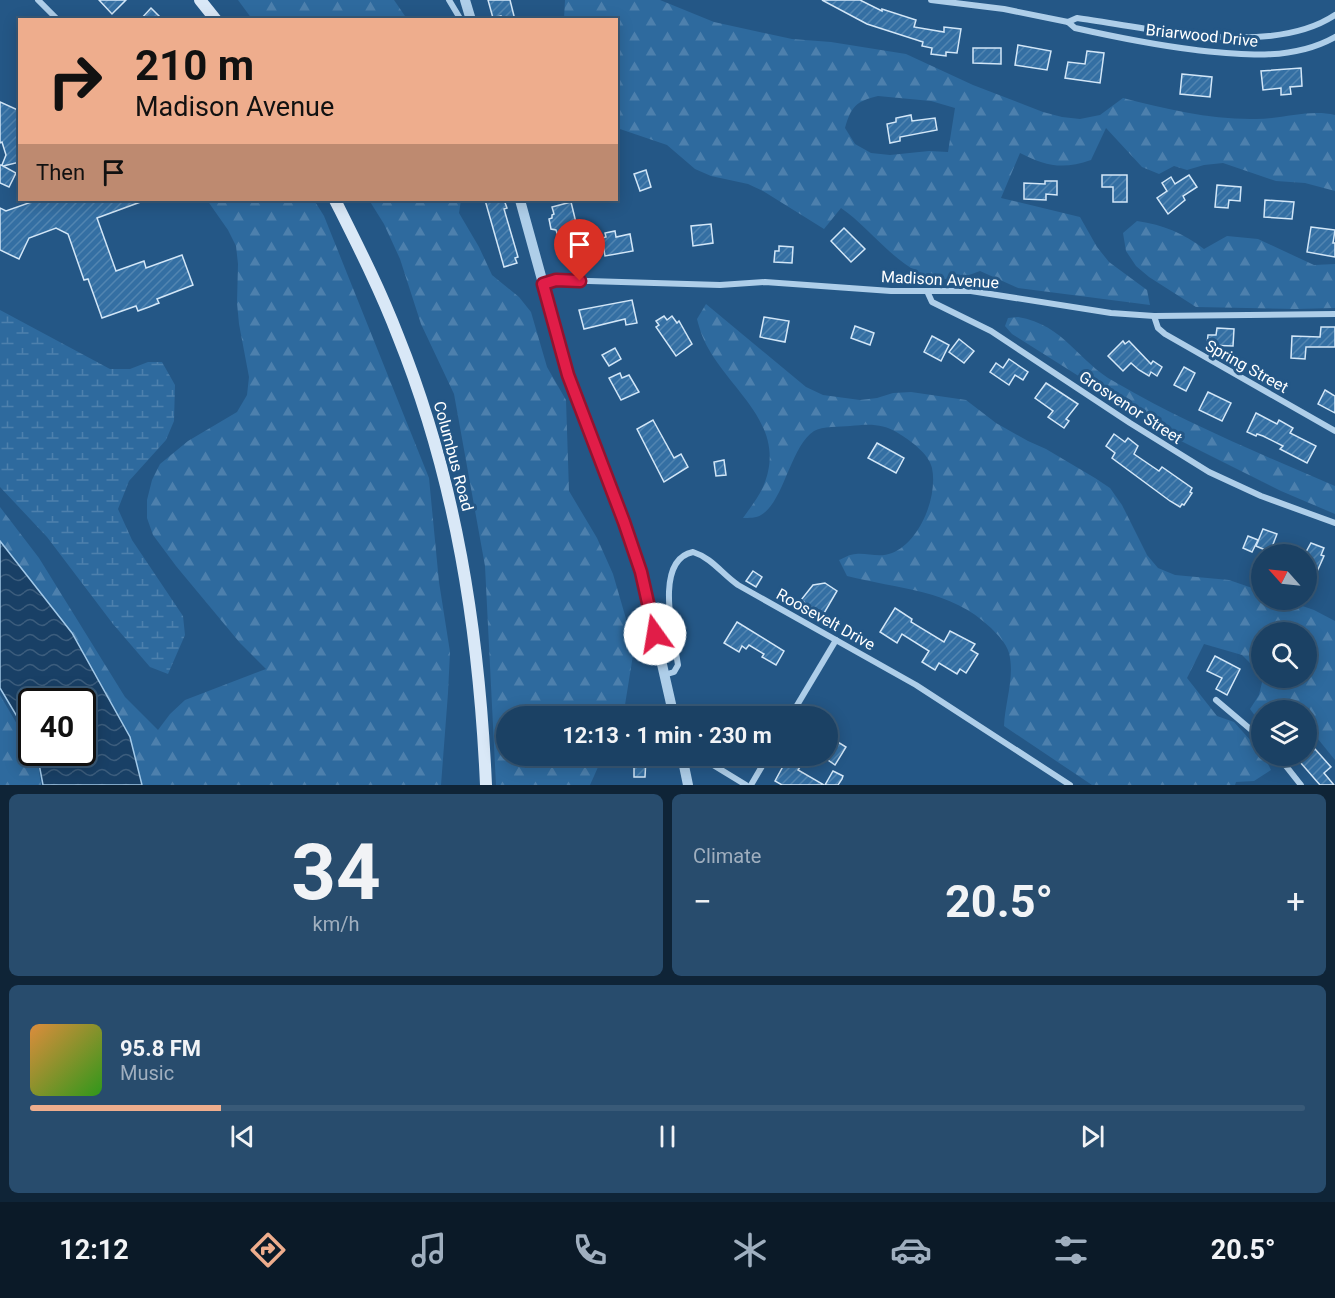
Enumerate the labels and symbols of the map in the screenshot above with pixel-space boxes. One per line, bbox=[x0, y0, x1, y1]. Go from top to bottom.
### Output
street label: Briarwood Drive bbox=[1145, 20, 1259, 51]
pin bbox=[554, 219, 605, 281]
street label: Madison Avenue bbox=[881, 267, 999, 292]
street label: Spring Street bbox=[1202, 336, 1292, 397]
street label: Grosvenor Street bbox=[1076, 367, 1186, 448]
street label: Columbus Road bbox=[430, 399, 477, 513]
north arrow bbox=[1251, 544, 1317, 610]
street label: Roosevelt Drive bbox=[773, 584, 878, 654]
position arrow bbox=[623, 602, 687, 666]
speed limit sign: 40 bbox=[18, 688, 96, 766]

